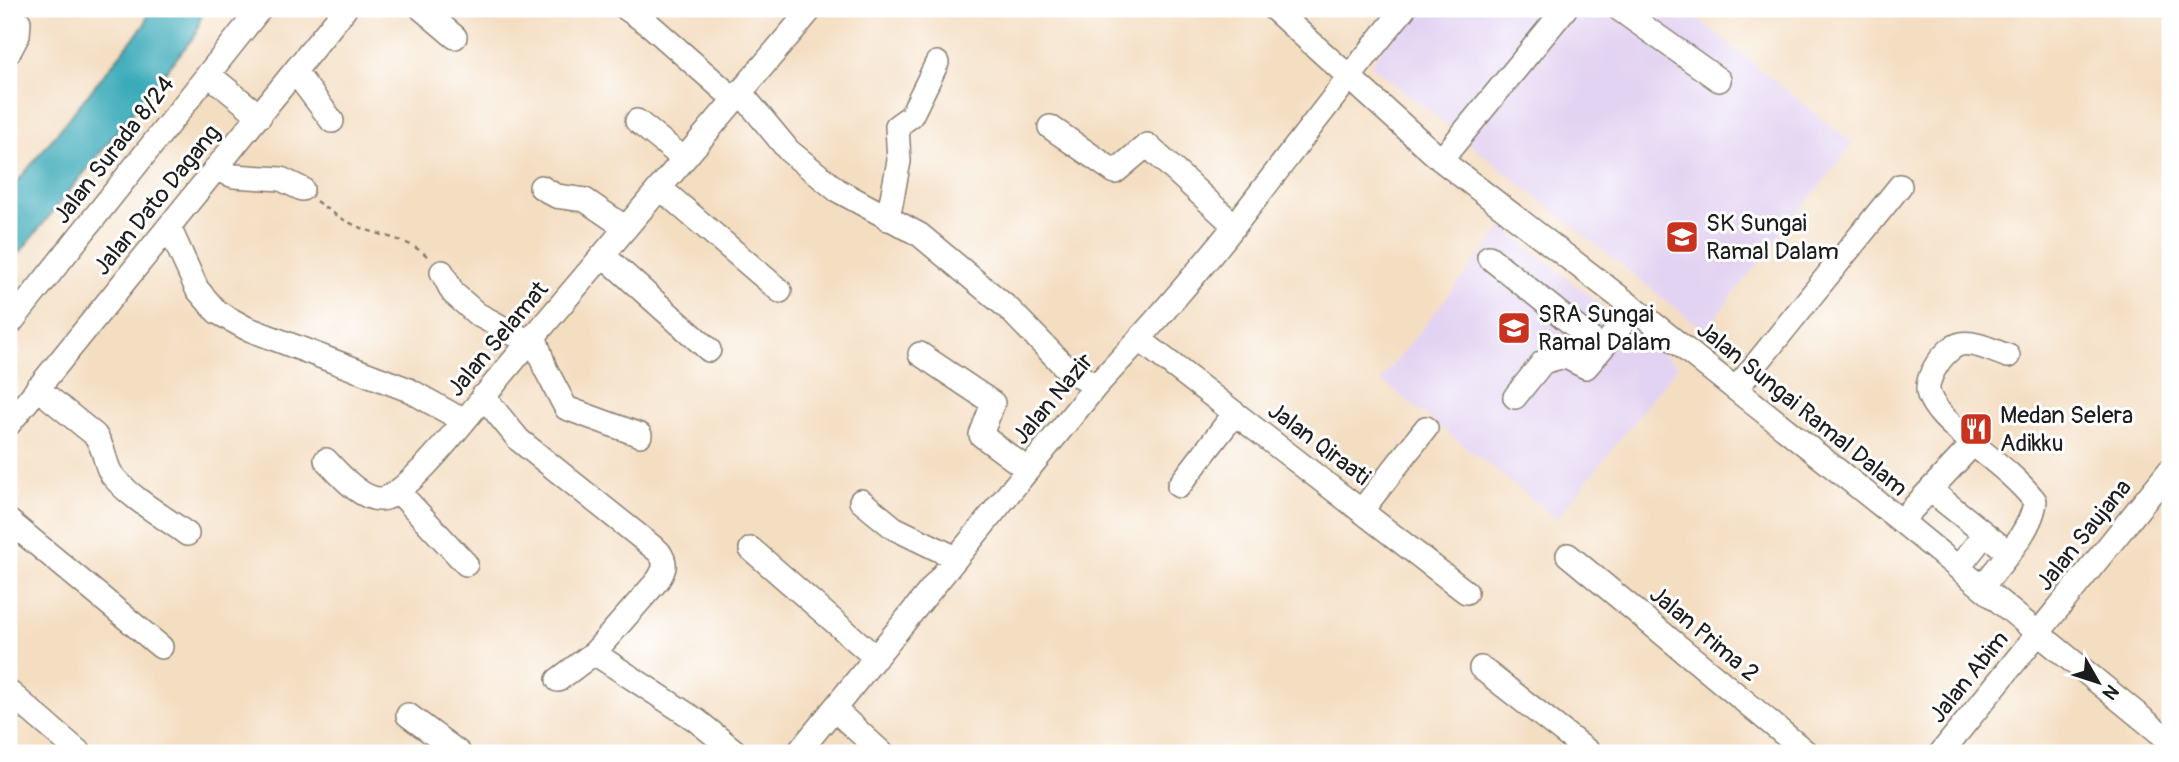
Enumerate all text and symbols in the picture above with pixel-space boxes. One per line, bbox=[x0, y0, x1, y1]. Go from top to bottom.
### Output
street label: Jalan Surada 8/24 bbox=[47, 70, 181, 230]
street label: Jalan Dato Dagang bbox=[87, 119, 227, 281]
place label: SK Sungai Ramal Dalam bbox=[1706, 209, 1839, 266]
school or university icon: SK Sungai Ramal Dalam bbox=[1663, 218, 1701, 256]
street label: Jalan Selamat bbox=[441, 275, 555, 403]
place label: SRA Sungai Ramal Dalam bbox=[1538, 300, 1671, 357]
school or university icon: SRA Sungai Ramal Dalam bbox=[1495, 309, 1533, 347]
street label: Jalan Sungai Ramal Dalam bbox=[1691, 315, 1913, 503]
street label: Jalan Nazir bbox=[1006, 347, 1100, 451]
street label: Jalan Qiraati bbox=[1262, 396, 1376, 492]
place label: Medan Selera Adikku bbox=[2000, 401, 2133, 458]
restaurant icon: Medan Selera Adikku bbox=[1957, 410, 1995, 448]
street label: Jalan Saujana bbox=[2030, 473, 2138, 597]
street label: Jalan Prima 2 bbox=[1643, 580, 1765, 688]
street label: Jalan Abim bbox=[1923, 625, 2015, 729]
north arrow bbox=[2064, 646, 2134, 716]
text: N bbox=[2097, 680, 2124, 705]

